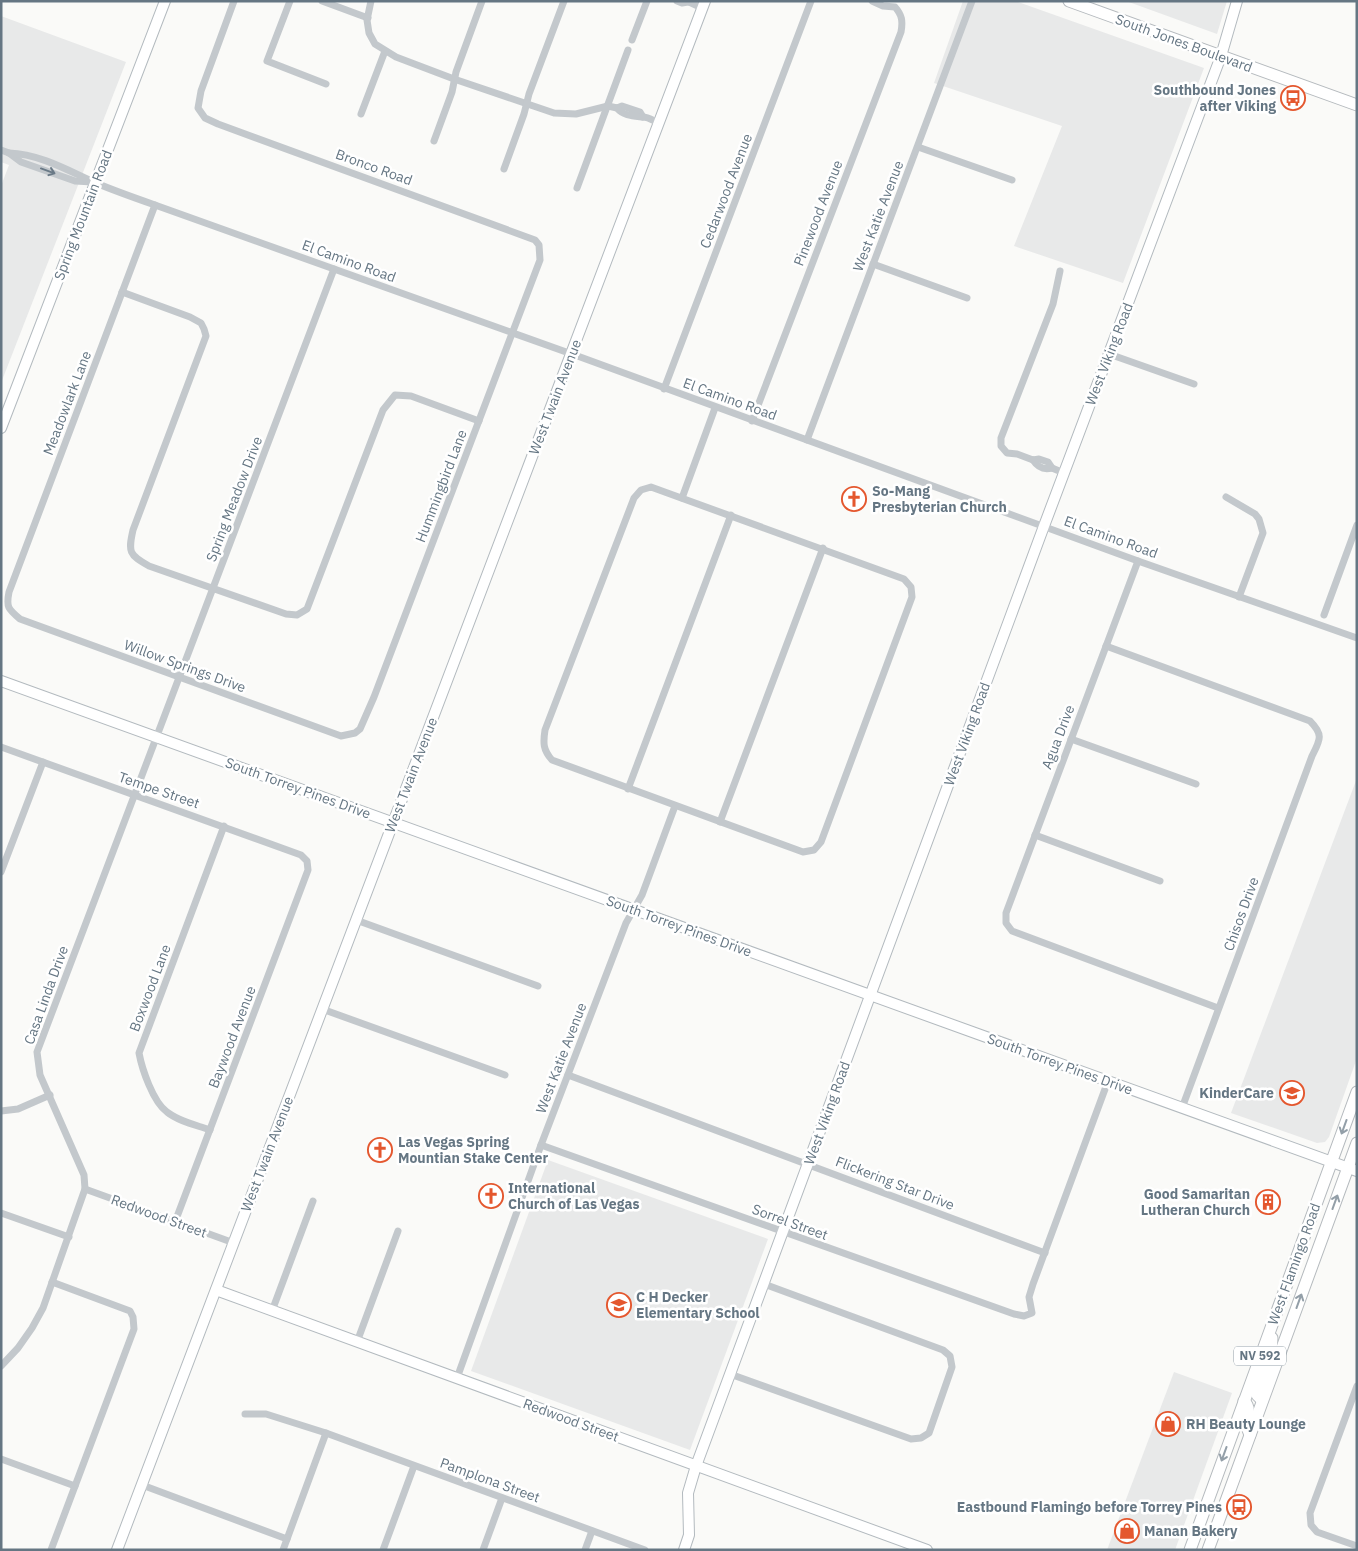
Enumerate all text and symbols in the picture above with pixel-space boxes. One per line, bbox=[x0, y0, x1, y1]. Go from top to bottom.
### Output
street label: South Jones Boulevard bbox=[1113, 10, 1255, 76]
place label: Southbound Jones after Viking bbox=[1153, 81, 1276, 115]
bus stop icon: Southbound Jones after Viking bbox=[1280, 85, 1306, 111]
street label: Cedarwood Avenue bbox=[696, 131, 756, 251]
street label: Bronco Road bbox=[333, 145, 415, 189]
street label: Spring Mountain Road bbox=[50, 147, 116, 283]
street label: Pinewood Avenue bbox=[790, 157, 847, 269]
street label: West Katie Avenue bbox=[849, 158, 908, 274]
one-way arrow bbox=[40, 167, 55, 176]
street label: El Camino Road bbox=[300, 236, 398, 286]
street label: West Viking Road bbox=[1081, 300, 1137, 408]
street label: West Twain Avenue bbox=[525, 337, 585, 457]
street label: Meadowlark Lane bbox=[39, 348, 95, 458]
street label: El Camino Road bbox=[681, 374, 779, 424]
street label: Hummingbird Lane bbox=[411, 427, 471, 545]
street label: Spring Meadow Drive bbox=[202, 434, 266, 564]
place label: So-Mang Presbyterian Church bbox=[872, 482, 1007, 516]
church icon: So-Mang Presbyterian Church bbox=[841, 486, 867, 512]
street label: El Camino Road bbox=[1062, 512, 1160, 562]
street label: Willow Springs Drive bbox=[122, 636, 249, 696]
street label: West Viking Road bbox=[940, 680, 994, 788]
street label: Agua Drive bbox=[1037, 702, 1079, 772]
street label: West Twain Avenue bbox=[381, 715, 441, 835]
street label: South Torrey Pines Drive bbox=[223, 753, 373, 823]
street label: Tempe Street bbox=[116, 768, 202, 812]
street label: Chisos Drive bbox=[1219, 874, 1263, 953]
street label: South Torrey Pines Drive bbox=[604, 891, 754, 961]
street label: Boxwood Lane bbox=[125, 942, 175, 1034]
street label: Casa Linda Drive bbox=[20, 943, 72, 1047]
street label: Baywood Avenue bbox=[204, 983, 260, 1091]
street label: West Katie Avenue bbox=[532, 1000, 591, 1116]
street label: South Torrey Pines Drive bbox=[985, 1029, 1135, 1099]
street label: West Viking Road bbox=[800, 1059, 854, 1167]
school or university icon: KinderCare bbox=[1279, 1080, 1305, 1106]
place label: KinderCare bbox=[1199, 1084, 1274, 1102]
street label: West Twain Avenue bbox=[237, 1094, 297, 1214]
one-way arrow bbox=[1339, 1119, 1348, 1134]
place label: Las Vegas Spring Mountian Stake Center bbox=[398, 1133, 548, 1167]
church icon: Las Vegas Spring Mountian Stake Center bbox=[367, 1137, 393, 1163]
street label: Flickering Star Drive bbox=[833, 1152, 957, 1214]
place label: International Church of Las Vegas bbox=[508, 1179, 639, 1213]
church icon: International Church of Las Vegas bbox=[478, 1183, 504, 1209]
place label: Good Samaritan Lutheran Church bbox=[1141, 1185, 1250, 1219]
building icon: Good Samaritan Lutheran Church bbox=[1255, 1189, 1281, 1215]
street label: Redwood Street bbox=[109, 1190, 209, 1242]
one-way arrow bbox=[1331, 1195, 1340, 1210]
street label: Sorrel Street bbox=[750, 1200, 830, 1244]
street label: West Flamingo Road bbox=[1264, 1201, 1324, 1327]
place label: C H Decker Elementary School bbox=[636, 1288, 760, 1322]
school or university icon: C H Decker Elementary School bbox=[606, 1292, 632, 1318]
one-way arrow bbox=[1295, 1294, 1304, 1309]
road number: NV 592 bbox=[1234, 1346, 1286, 1365]
street label: Redwood Street bbox=[521, 1394, 621, 1446]
shop icon: RH Beauty Lounge bbox=[1155, 1411, 1181, 1437]
place label: RH Beauty Lounge bbox=[1186, 1415, 1306, 1433]
one-way arrow bbox=[1219, 1446, 1228, 1462]
street label: Pamplona Street bbox=[438, 1454, 542, 1506]
bus stop icon: Eastbound Flamingo before Torrey Pines bbox=[1226, 1494, 1252, 1520]
place label: Eastbound Flamingo before Torrey Pines bbox=[957, 1498, 1222, 1516]
shop icon: Manan Bakery bbox=[1114, 1518, 1140, 1544]
place label: Manan Bakery bbox=[1144, 1522, 1238, 1540]

